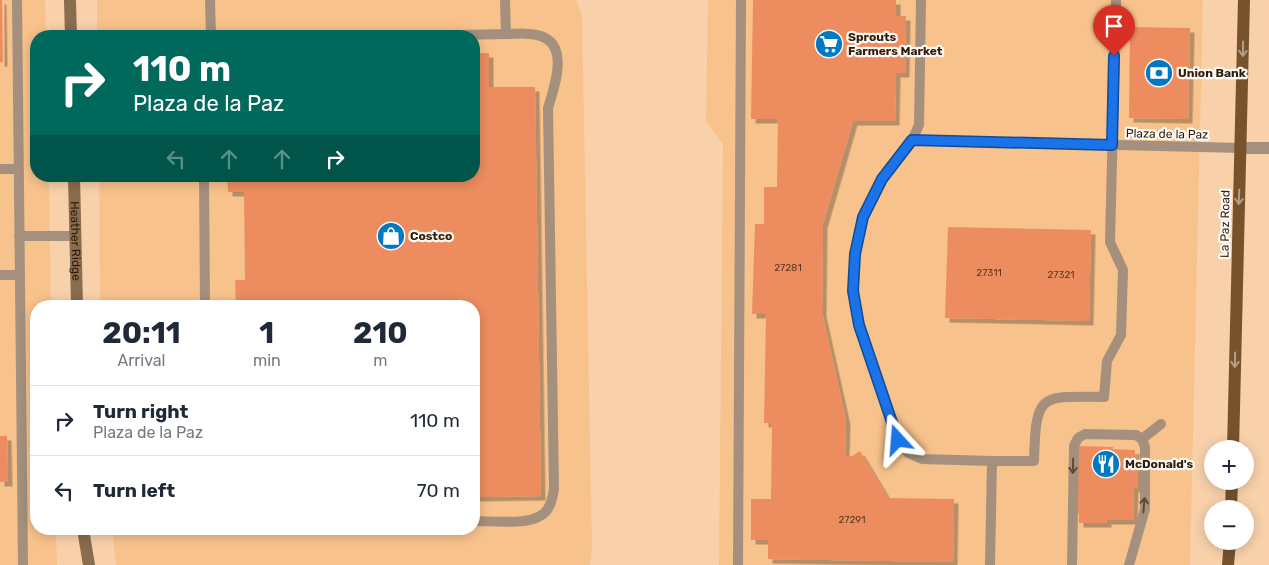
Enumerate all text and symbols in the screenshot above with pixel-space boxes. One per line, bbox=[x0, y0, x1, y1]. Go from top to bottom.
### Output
pin bbox=[1093, 5, 1135, 56]
icon: arrive bbox=[1100, 12, 1128, 40]
supermarket icon: Sprouts Farmers Market bbox=[814, 29, 844, 59]
place label: Sprouts Farmers Market bbox=[848, 30, 943, 58]
one-way arrow bbox=[1238, 40, 1248, 56]
text: 110 m bbox=[133, 48, 231, 90]
icon: right bbox=[50, 50, 115, 115]
bank icon: Union Bank bbox=[1144, 58, 1174, 88]
place label: Union Bank bbox=[1178, 66, 1246, 80]
text: Plaza de la Paz bbox=[133, 90, 284, 117]
street label: Plaza de la Paz bbox=[1126, 126, 1208, 142]
icon: left bbox=[162, 145, 190, 173]
icon: ahead bbox=[215, 145, 243, 173]
icon: ahead bbox=[268, 145, 296, 173]
icon: right bbox=[321, 145, 349, 173]
one-way arrow bbox=[1234, 188, 1244, 205]
street label: La Paz Road bbox=[1217, 190, 1233, 258]
street label: Heather Ridge bbox=[68, 201, 83, 281]
shop icon: Costco bbox=[376, 221, 406, 251]
place label: Costco bbox=[410, 229, 452, 243]
house number: 27281 bbox=[774, 262, 802, 274]
house number: 27311 bbox=[976, 267, 1002, 279]
house number: 27321 bbox=[1047, 269, 1075, 281]
text: 20:11 bbox=[102, 315, 181, 351]
text: 1 bbox=[259, 315, 274, 351]
text: 210 bbox=[353, 315, 408, 351]
text: Arrival bbox=[117, 351, 165, 370]
text: min bbox=[253, 351, 281, 370]
text: m bbox=[373, 351, 387, 370]
one-way arrow bbox=[1230, 351, 1240, 367]
text: Turn right bbox=[93, 400, 188, 423]
icon: right bbox=[50, 407, 78, 435]
text: 110 m bbox=[410, 409, 460, 432]
position arrow bbox=[871, 413, 923, 465]
text: Plaza de la Paz bbox=[93, 423, 203, 442]
map controls bbox=[1204, 440, 1254, 550]
button: + bbox=[1204, 440, 1254, 490]
restaurant icon: McDonald's bbox=[1091, 449, 1121, 479]
place label: McDonald's bbox=[1125, 457, 1193, 471]
one-way arrow bbox=[1069, 458, 1078, 474]
icon: left bbox=[50, 477, 78, 505]
text: Turn left bbox=[93, 479, 175, 502]
text: 70 m bbox=[417, 479, 460, 502]
one-way arrow bbox=[1139, 498, 1149, 514]
button: − bbox=[1204, 500, 1254, 550]
house number: 27291 bbox=[838, 514, 866, 526]

